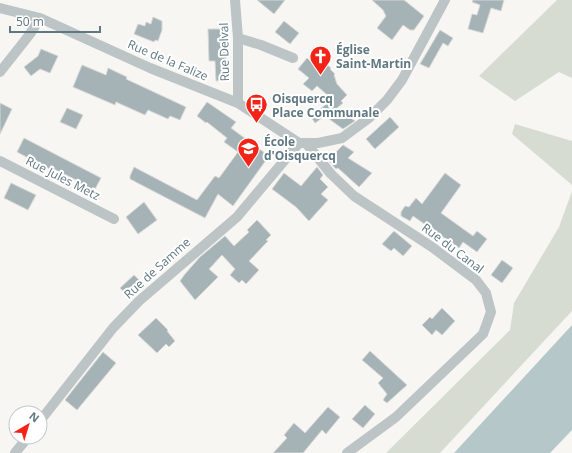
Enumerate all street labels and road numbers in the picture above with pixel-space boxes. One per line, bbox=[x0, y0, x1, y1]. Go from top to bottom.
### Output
street label: Rue Delval bbox=[215, 22, 233, 82]
street label: Rue de la Falize bbox=[125, 35, 211, 85]
street label: Rue Jules Metz bbox=[23, 152, 103, 204]
street label: Rue du Canal bbox=[418, 219, 488, 277]
street label: Rue de Samme bbox=[120, 233, 194, 302]

